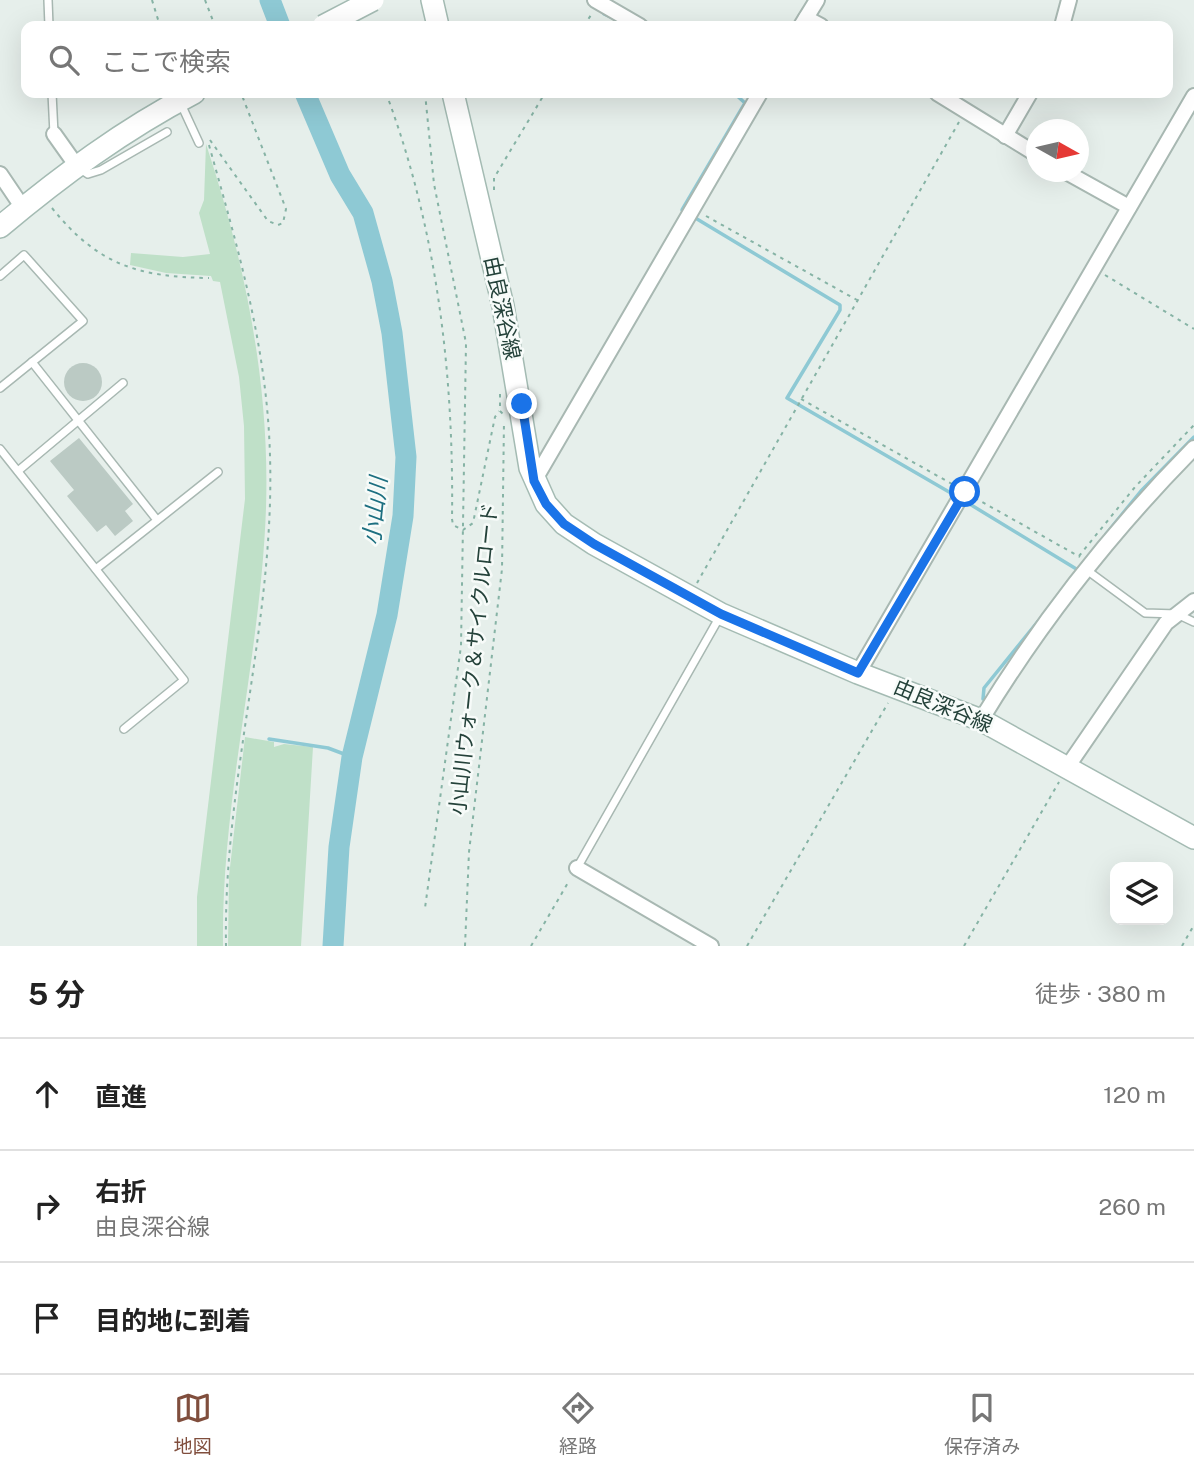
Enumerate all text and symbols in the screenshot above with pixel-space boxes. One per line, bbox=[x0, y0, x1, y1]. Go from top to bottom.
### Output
search box bbox=[21, 21, 1173, 98]
icon: search bbox=[45, 41, 83, 79]
text: ここで検索 bbox=[101, 46, 231, 77]
north arrow bbox=[1026, 119, 1089, 182]
street label: 由良深谷線 bbox=[479, 254, 526, 362]
route end bbox=[506, 388, 537, 419]
water label: 小山川 bbox=[357, 472, 392, 547]
route start bbox=[949, 476, 980, 507]
street label: 小山川ウォーク＆サイクルロード bbox=[445, 502, 502, 816]
street label: 由良深谷線 bbox=[890, 674, 996, 738]
map controls bbox=[1110, 862, 1173, 925]
button: layers bbox=[1110, 862, 1173, 925]
text: 5 分 bbox=[28, 976, 85, 1012]
text: 徒歩 · 380 m bbox=[1035, 980, 1166, 1007]
icon: ahead bbox=[28, 1075, 66, 1113]
text: 直進 bbox=[95, 1081, 147, 1112]
text: 120 m bbox=[1103, 1081, 1166, 1108]
text: 右折 bbox=[95, 1176, 147, 1207]
icon: right bbox=[28, 1187, 66, 1225]
text: 260 m bbox=[1099, 1193, 1166, 1220]
text: 由良深谷線 bbox=[95, 1213, 210, 1240]
icon: arrive bbox=[28, 1299, 66, 1337]
text: 目的地に到着 bbox=[95, 1305, 251, 1336]
tab: 地図 bbox=[174, 1389, 212, 1458]
tab: 経路 bbox=[559, 1389, 597, 1458]
tab: 保存済み bbox=[944, 1389, 1020, 1458]

